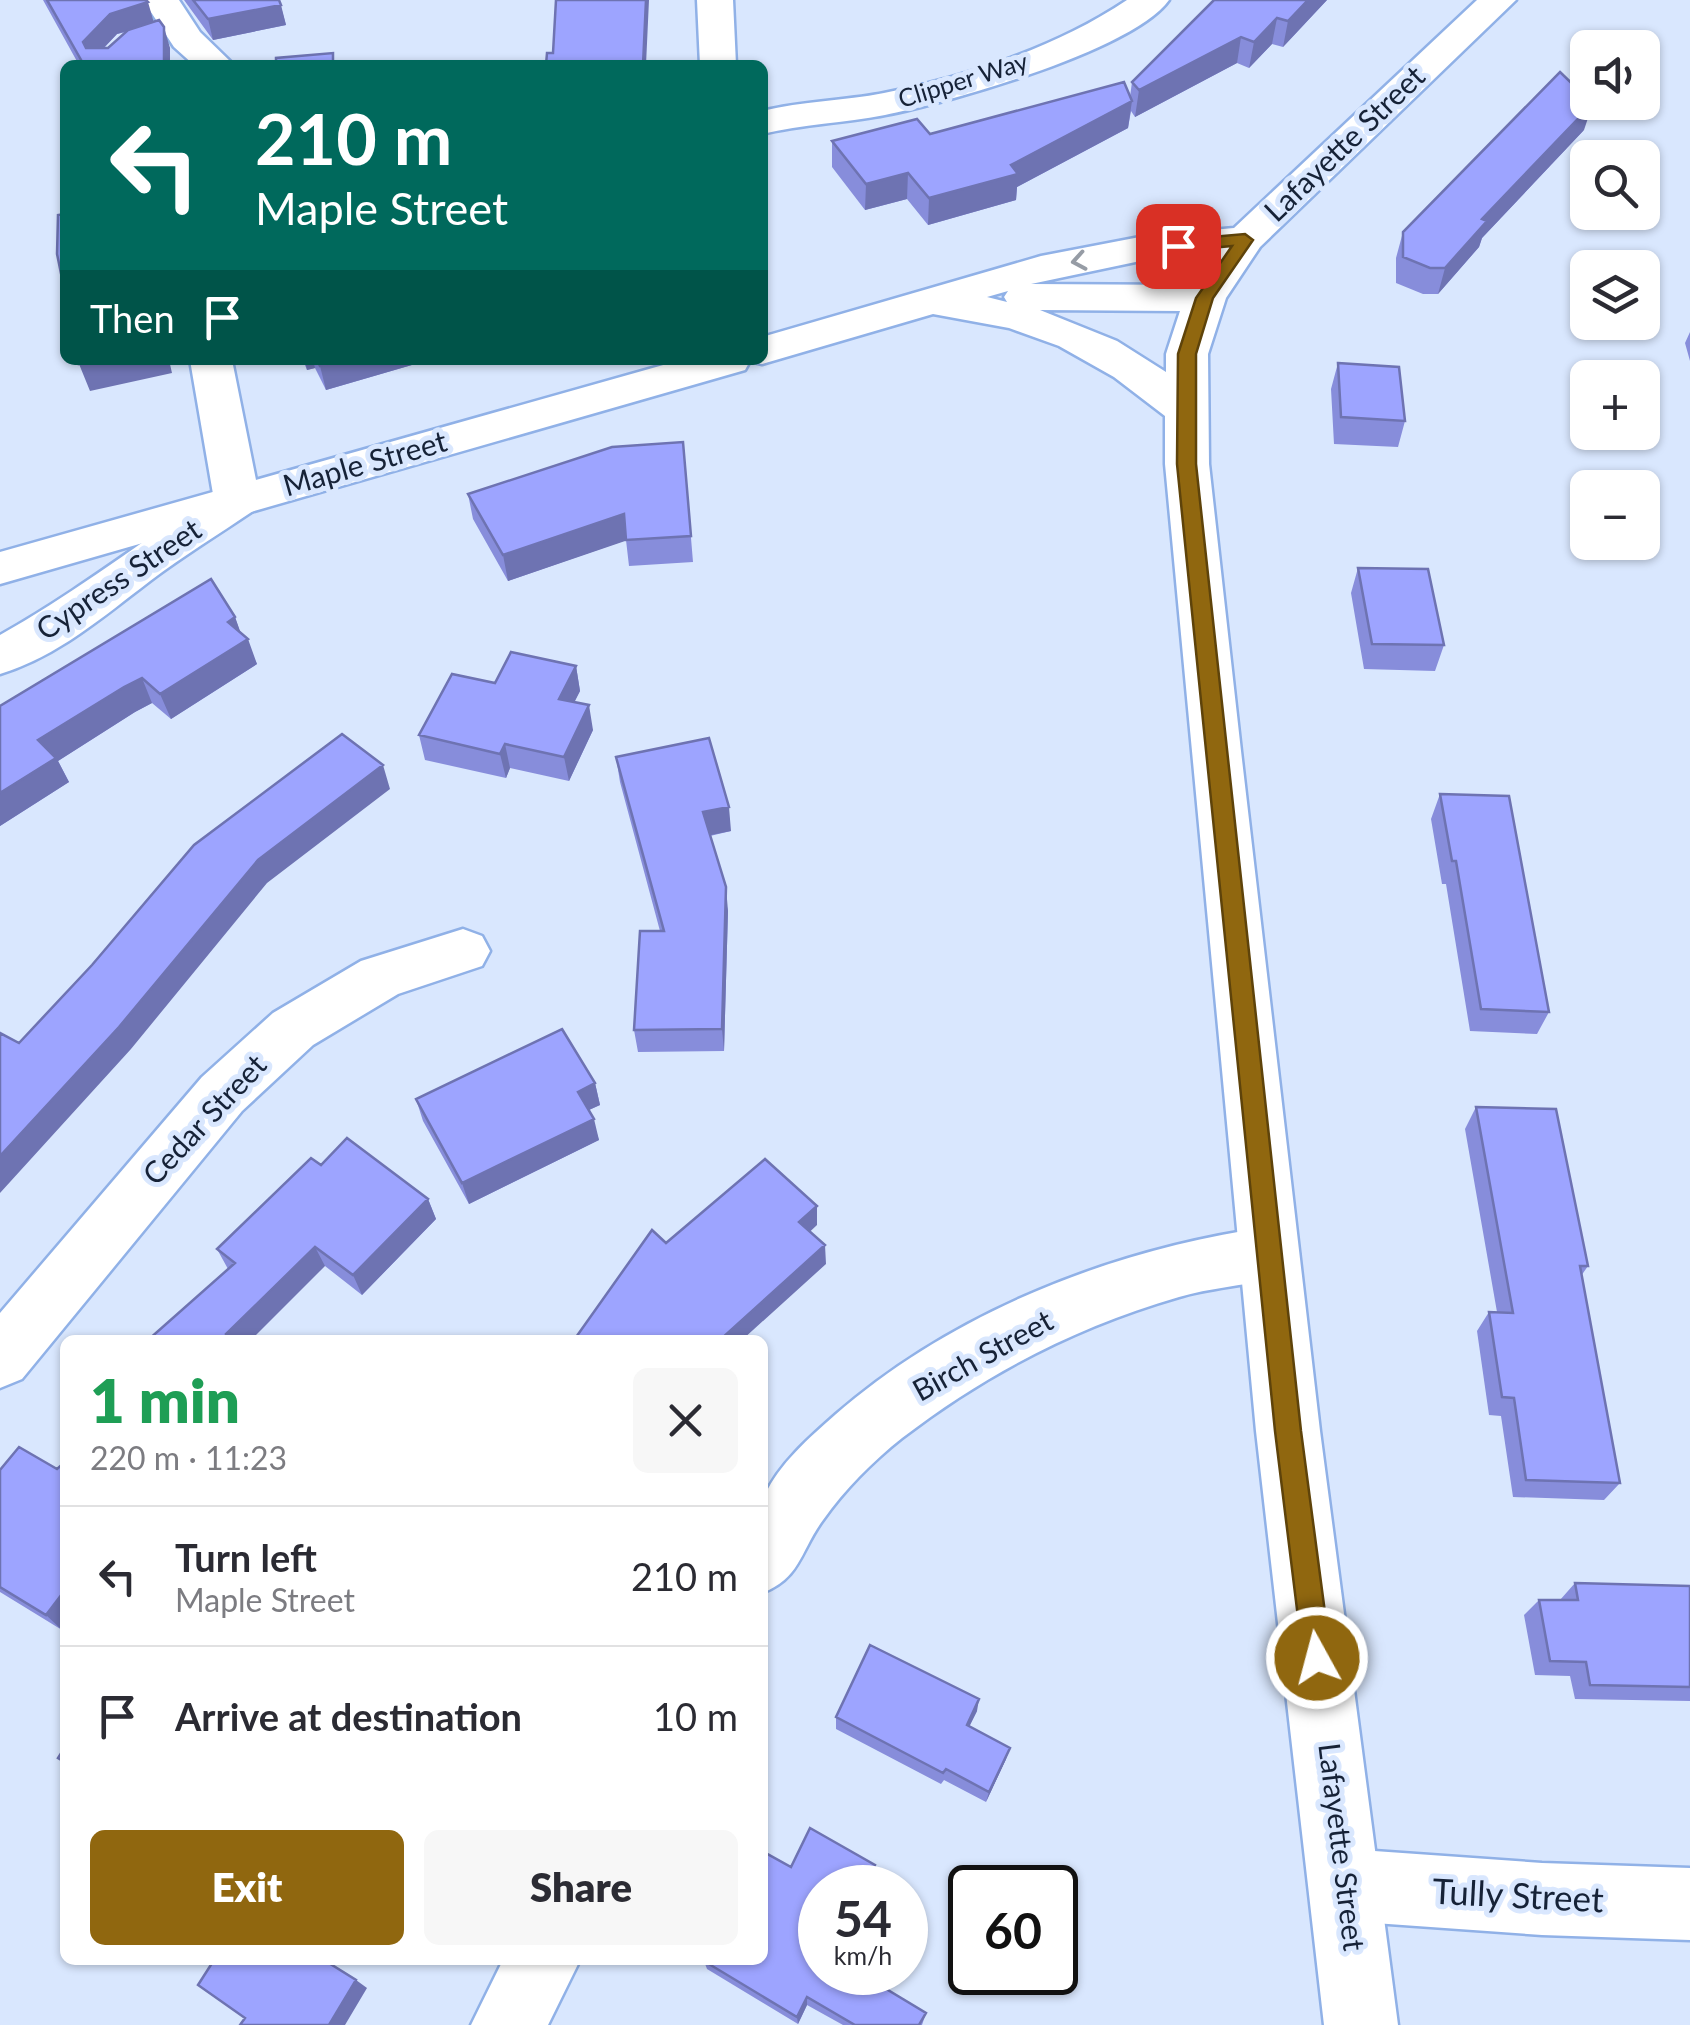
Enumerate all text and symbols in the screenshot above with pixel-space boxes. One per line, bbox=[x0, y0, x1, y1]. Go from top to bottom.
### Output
map controls bbox=[1570, 30, 1660, 560]
button: sound bbox=[1570, 30, 1660, 120]
street label: Clipper Way bbox=[894, 45, 1031, 113]
street label: Lafayette Street bbox=[1256, 57, 1431, 228]
text: 210 m bbox=[255, 96, 452, 180]
icon: left bbox=[90, 100, 220, 230]
button: search bbox=[1570, 140, 1660, 230]
text: Maple Street bbox=[255, 181, 508, 235]
pin bbox=[1136, 204, 1221, 289]
icon: arrive bbox=[1151, 219, 1206, 274]
one-way arrow bbox=[1071, 250, 1087, 271]
button: layers bbox=[1570, 250, 1660, 340]
icon: arrive bbox=[195, 290, 250, 345]
text: Then bbox=[90, 295, 175, 341]
button: + bbox=[1570, 360, 1660, 450]
street label: Maple Street bbox=[278, 421, 451, 503]
button: − bbox=[1570, 470, 1660, 560]
street label: Cypress Street bbox=[29, 510, 207, 647]
street label: Cedar Street bbox=[134, 1046, 273, 1191]
street label: Birch Street bbox=[906, 1301, 1058, 1407]
text: 1 min bbox=[90, 1364, 240, 1436]
button: close bbox=[633, 1368, 738, 1473]
text: 220 m · 11:23 bbox=[90, 1438, 287, 1477]
text: Turn left bbox=[175, 1534, 317, 1580]
icon: left bbox=[90, 1549, 145, 1604]
text: 210 m bbox=[631, 1553, 738, 1599]
text: Maple Street bbox=[175, 1580, 355, 1619]
position arrow bbox=[1265, 1606, 1369, 1710]
icon: arrive bbox=[90, 1689, 145, 1744]
text: Arrive at destination bbox=[175, 1693, 522, 1739]
text: 10 m bbox=[653, 1693, 738, 1739]
street label: Lafayette Street bbox=[1312, 1741, 1374, 1953]
button: Exit bbox=[90, 1830, 404, 1945]
button: Share bbox=[424, 1830, 738, 1945]
speed limit sign: 60 bbox=[948, 1865, 1078, 1995]
street label: Tully Street bbox=[1431, 1869, 1605, 1919]
text: 54 bbox=[834, 1888, 892, 1948]
text: km/h bbox=[834, 1940, 892, 1970]

